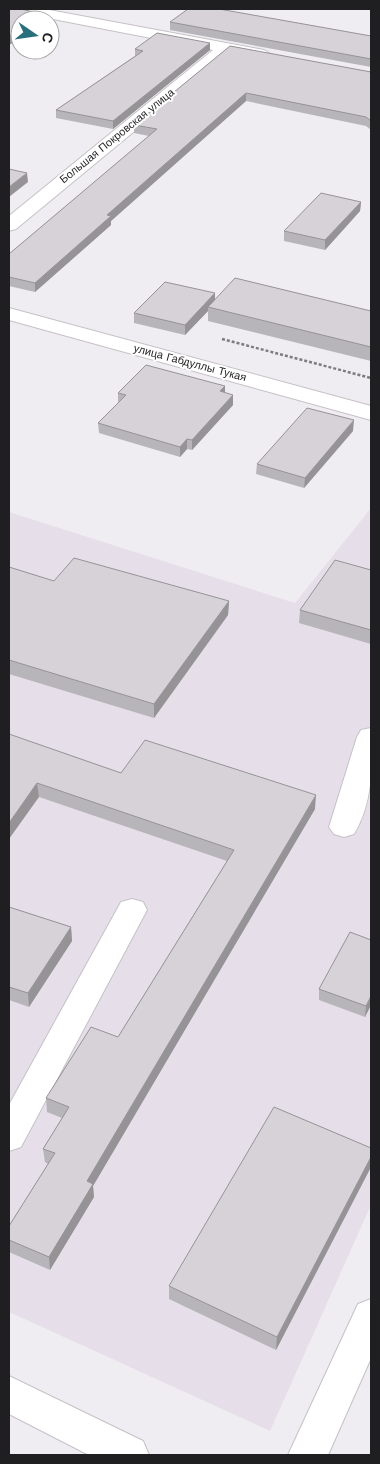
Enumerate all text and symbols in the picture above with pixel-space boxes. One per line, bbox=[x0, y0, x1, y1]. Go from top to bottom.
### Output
north arrow bbox=[10, 10, 60, 60]
text: С bbox=[39, 31, 57, 45]
street label: Большая Покровская улица bbox=[57, 85, 177, 186]
street label: улица Габдуллы Тукая bbox=[132, 342, 248, 384]

